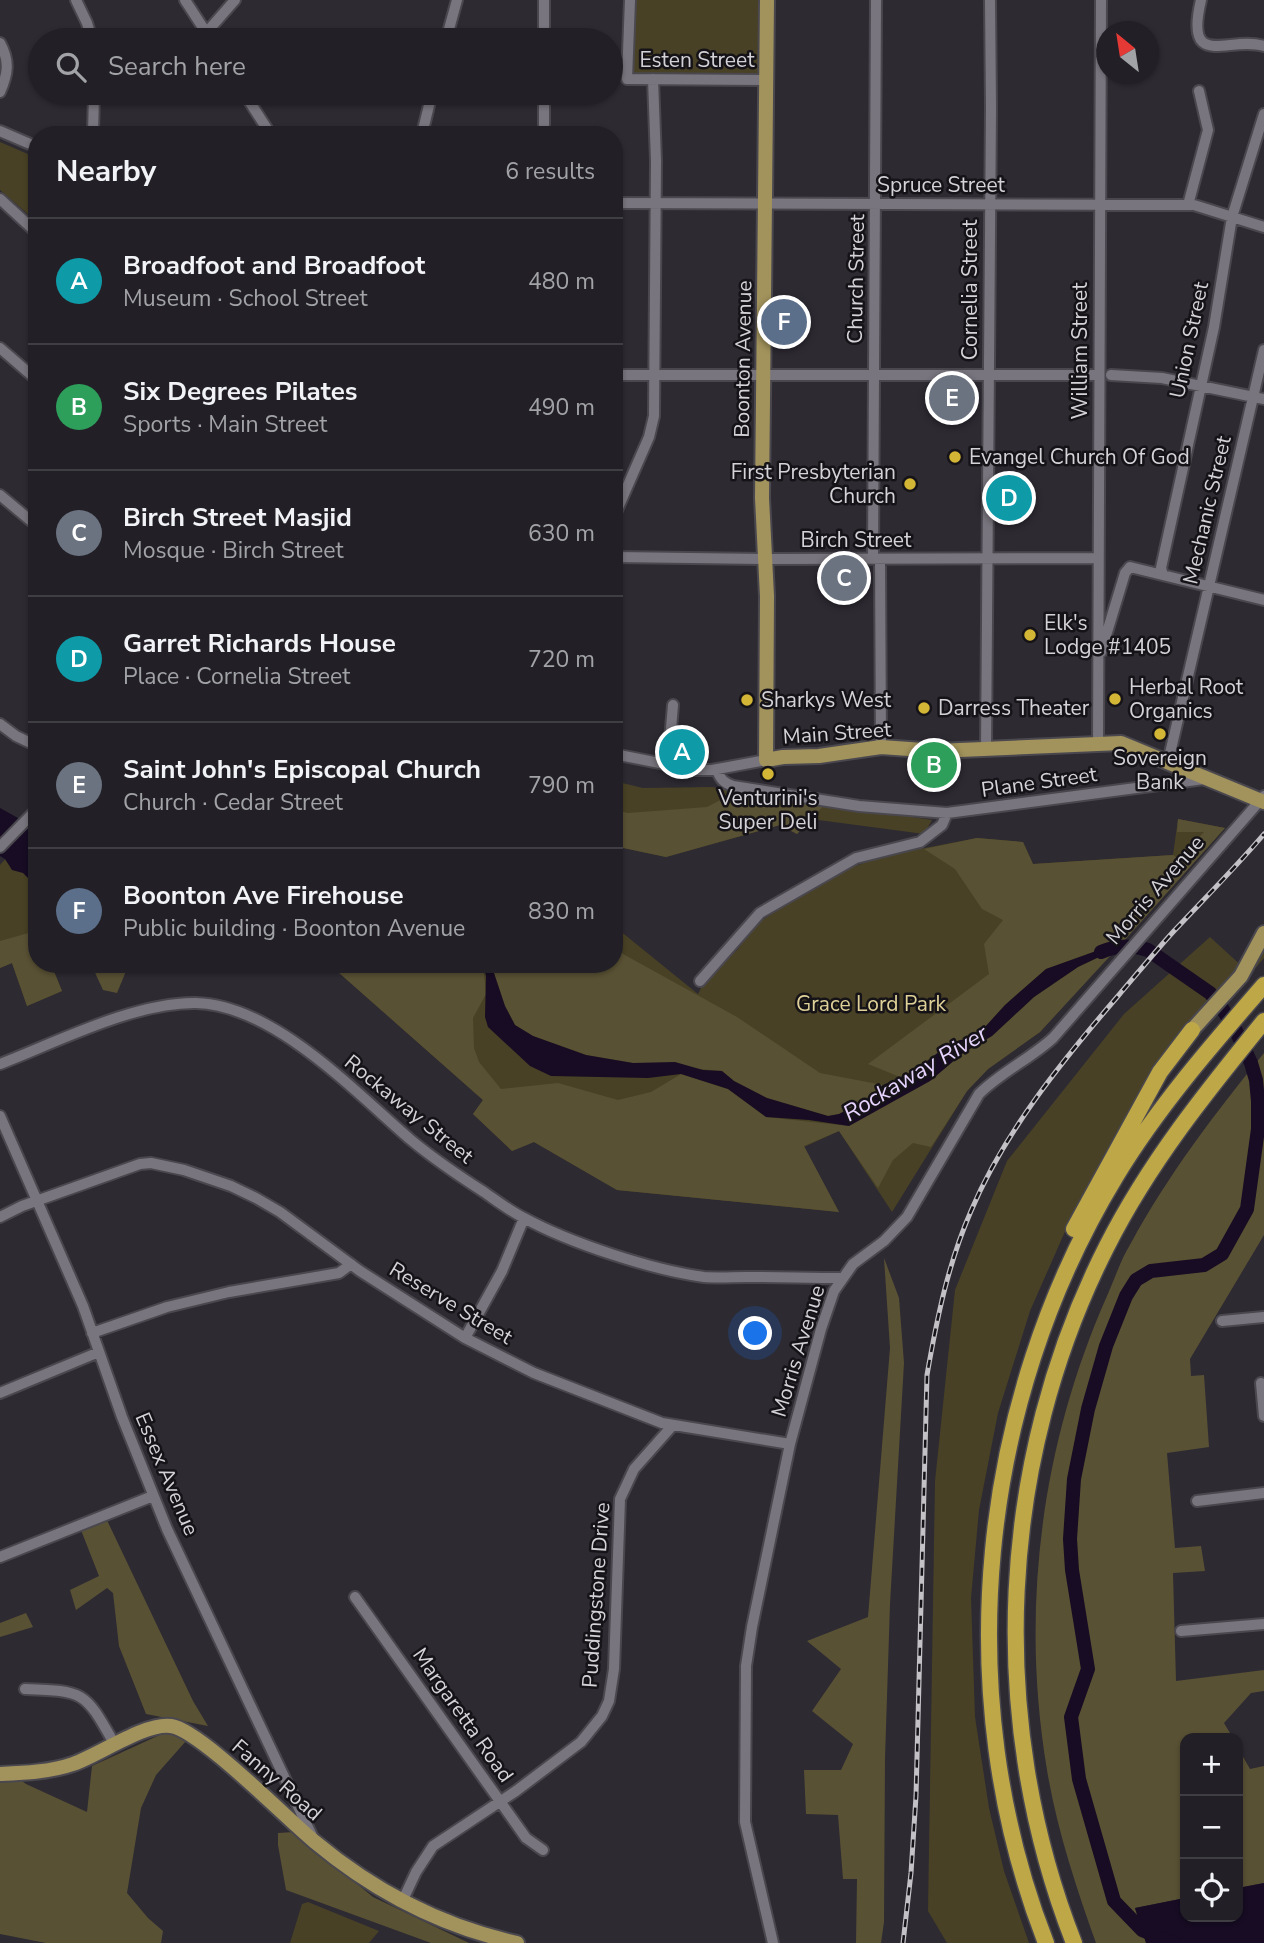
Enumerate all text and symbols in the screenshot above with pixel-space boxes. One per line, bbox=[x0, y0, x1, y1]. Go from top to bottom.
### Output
north arrow bbox=[1096, 21, 1159, 84]
search box bbox=[28, 28, 623, 105]
street label: Esten Street bbox=[639, 46, 755, 74]
icon: search bbox=[52, 48, 90, 86]
text: Search here bbox=[108, 49, 246, 84]
text: Nearby bbox=[56, 151, 156, 192]
text: 6 results bbox=[505, 156, 595, 187]
street label: Spruce Street bbox=[877, 171, 1006, 199]
street label: Church Street bbox=[841, 213, 871, 344]
street label: Cornelia Street bbox=[956, 219, 984, 360]
text: Broadfoot and Broadfoot bbox=[123, 248, 425, 283]
text: A bbox=[70, 266, 88, 297]
text: 480 m bbox=[528, 266, 595, 297]
street label: Union Street bbox=[1163, 279, 1215, 401]
street label: Boonton Avenue bbox=[728, 280, 758, 438]
street label: William Street bbox=[1066, 282, 1094, 420]
text: Museum · School Street bbox=[123, 283, 367, 314]
pin: F bbox=[761, 296, 807, 348]
pin: E bbox=[929, 372, 975, 424]
text: Six Degrees Pilates bbox=[123, 374, 357, 409]
text: B bbox=[71, 392, 87, 423]
text: 490 m bbox=[528, 392, 595, 423]
text: Sports · Main Street bbox=[123, 409, 327, 440]
street label: Mechanic Street bbox=[1176, 433, 1238, 587]
place label: Evangel Church Of God bbox=[969, 443, 1190, 471]
marker: Evangel Church Of God bbox=[947, 449, 963, 465]
place label: First Presbyterian Church bbox=[731, 458, 896, 510]
pin: D bbox=[986, 472, 1032, 524]
marker: First Presbyterian Church bbox=[902, 476, 918, 492]
text: Birch Street Masjid bbox=[123, 500, 352, 535]
text: C bbox=[71, 518, 87, 549]
text: 630 m bbox=[528, 518, 595, 549]
street label: Birch Street bbox=[801, 526, 912, 554]
text: Mosque · Birch Street bbox=[123, 535, 343, 566]
pin: C bbox=[821, 552, 867, 604]
place label: Elk's Lodge #1405 bbox=[1044, 609, 1171, 661]
text: Garret Richards House bbox=[123, 626, 396, 661]
marker: Elk's Lodge #1405 bbox=[1022, 627, 1038, 643]
text: D bbox=[70, 644, 88, 675]
text: 720 m bbox=[528, 644, 595, 675]
text: Place · Cornelia Street bbox=[123, 661, 350, 692]
place label: Herbal Root Organics bbox=[1129, 673, 1244, 725]
place label: Sharkys West bbox=[761, 686, 892, 714]
marker: Herbal Root Organics bbox=[1107, 691, 1123, 707]
marker: Sharkys West bbox=[739, 692, 755, 708]
place label: Darress Theater bbox=[938, 694, 1090, 722]
marker: Darress Theater bbox=[916, 700, 932, 716]
street label: Main Street bbox=[782, 715, 893, 751]
pin: A bbox=[659, 726, 705, 778]
marker: Sovereign Bank bbox=[1152, 726, 1168, 742]
pin: B bbox=[911, 739, 957, 791]
place label: Sovereign Bank bbox=[1113, 744, 1207, 796]
text: Saint John's Episcopal Church bbox=[123, 752, 481, 787]
street label: Plane Street bbox=[979, 760, 1099, 804]
marker: Venturini's Super Deli bbox=[760, 766, 776, 782]
text: E bbox=[72, 770, 86, 801]
text: 790 m bbox=[528, 770, 595, 801]
place label: Venturini's Super Deli bbox=[717, 784, 818, 836]
text: Church · Cedar Street bbox=[123, 787, 343, 818]
street label: Morris Avenue bbox=[1100, 829, 1210, 951]
text: Boonton Ave Firehouse bbox=[123, 878, 404, 913]
text: F bbox=[73, 896, 85, 927]
text: 830 m bbox=[528, 896, 595, 927]
text: Public building · Boonton Avenue bbox=[123, 913, 465, 944]
park label: Grace Lord Park bbox=[796, 990, 946, 1018]
water label: Rockaway River bbox=[837, 1018, 994, 1129]
street label: Rockaway Street bbox=[339, 1048, 480, 1170]
street label: Reserve Street bbox=[384, 1255, 518, 1351]
street label: Morris Avenue bbox=[765, 1282, 831, 1420]
your location bbox=[738, 1316, 772, 1350]
street label: Essex Avenue bbox=[128, 1408, 206, 1540]
street label: Puddingstone Drive bbox=[576, 1501, 616, 1689]
street label: Margaretta Road bbox=[406, 1642, 520, 1788]
street label: Fanny Road bbox=[226, 1733, 328, 1827]
map controls bbox=[1180, 1733, 1243, 1922]
button: + bbox=[1180, 1733, 1243, 1796]
button: − bbox=[1180, 1796, 1243, 1859]
button: locate bbox=[1180, 1859, 1243, 1922]

